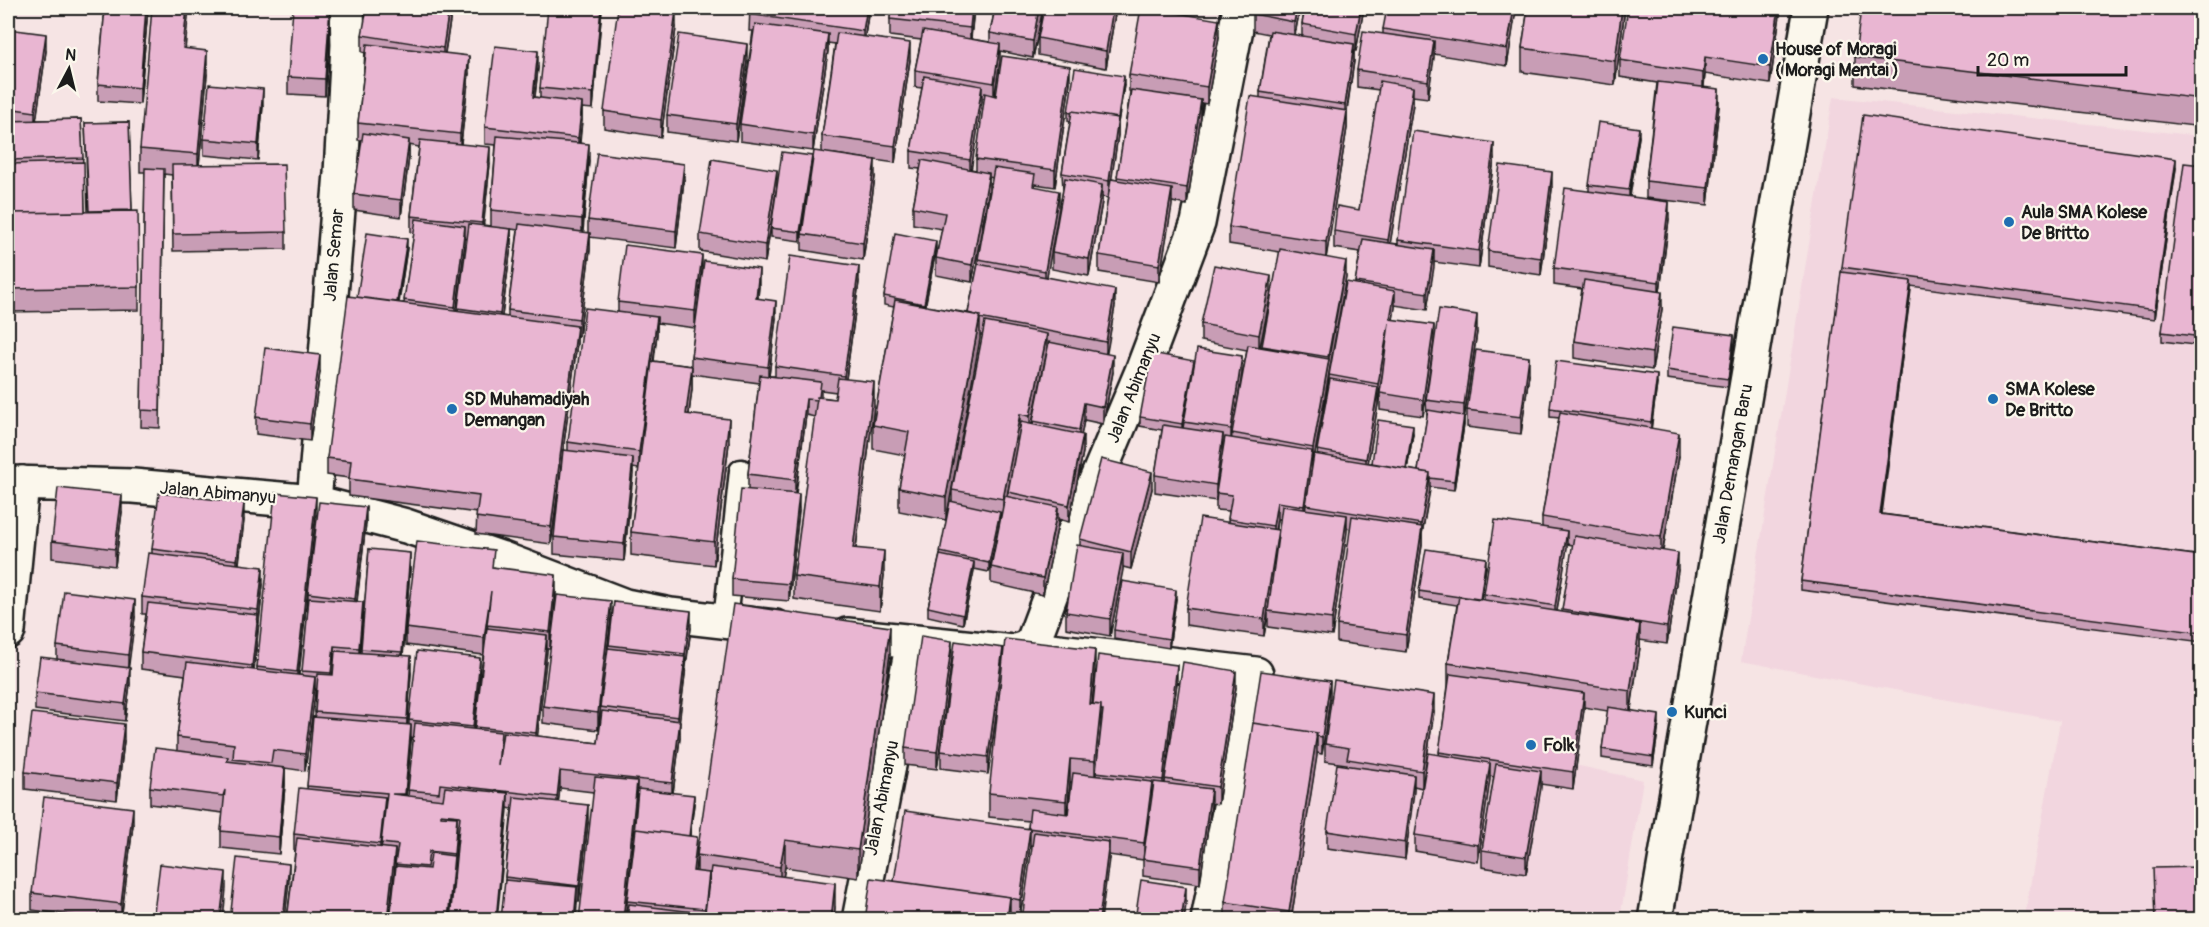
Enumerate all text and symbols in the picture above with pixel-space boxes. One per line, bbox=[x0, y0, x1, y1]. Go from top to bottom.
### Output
place label: House of Moragi ( Moragi Mentai ) bbox=[1775, 38, 1899, 82]
north arrow bbox=[39, 39, 99, 99]
scale bar bbox=[1978, 39, 2126, 77]
text: N bbox=[64, 45, 77, 66]
text: 20 m bbox=[1987, 49, 2029, 72]
marker: House of Moragi ( Moragi Mentai ) bbox=[1756, 52, 1770, 66]
place label: Aula SMA Kolese De Britto bbox=[2021, 201, 2148, 245]
street label: Jalan Semar bbox=[318, 207, 350, 302]
marker: Aula SMA Kolese De Britto bbox=[2002, 215, 2016, 229]
street label: Jalan Abimanyu bbox=[1101, 330, 1167, 446]
place label: SMA Kolese De Britto bbox=[2005, 378, 2096, 422]
street label: Jalan Demangan Baru bbox=[1708, 382, 1758, 546]
place label: SD Muhamadiyah Demangan bbox=[464, 388, 590, 432]
marker: SMA Kolese De Britto bbox=[1986, 392, 2000, 406]
marker: SD Muhamadiyah Demangan bbox=[445, 402, 459, 416]
street label: Jalan Abimanyu bbox=[159, 476, 277, 510]
place label: Kunci bbox=[1684, 701, 1726, 724]
marker: Kunci bbox=[1665, 705, 1679, 719]
place label: Folk bbox=[1543, 734, 1575, 757]
street label: Jalan Abimanyu bbox=[860, 738, 904, 858]
marker: Folk bbox=[1524, 738, 1538, 752]

